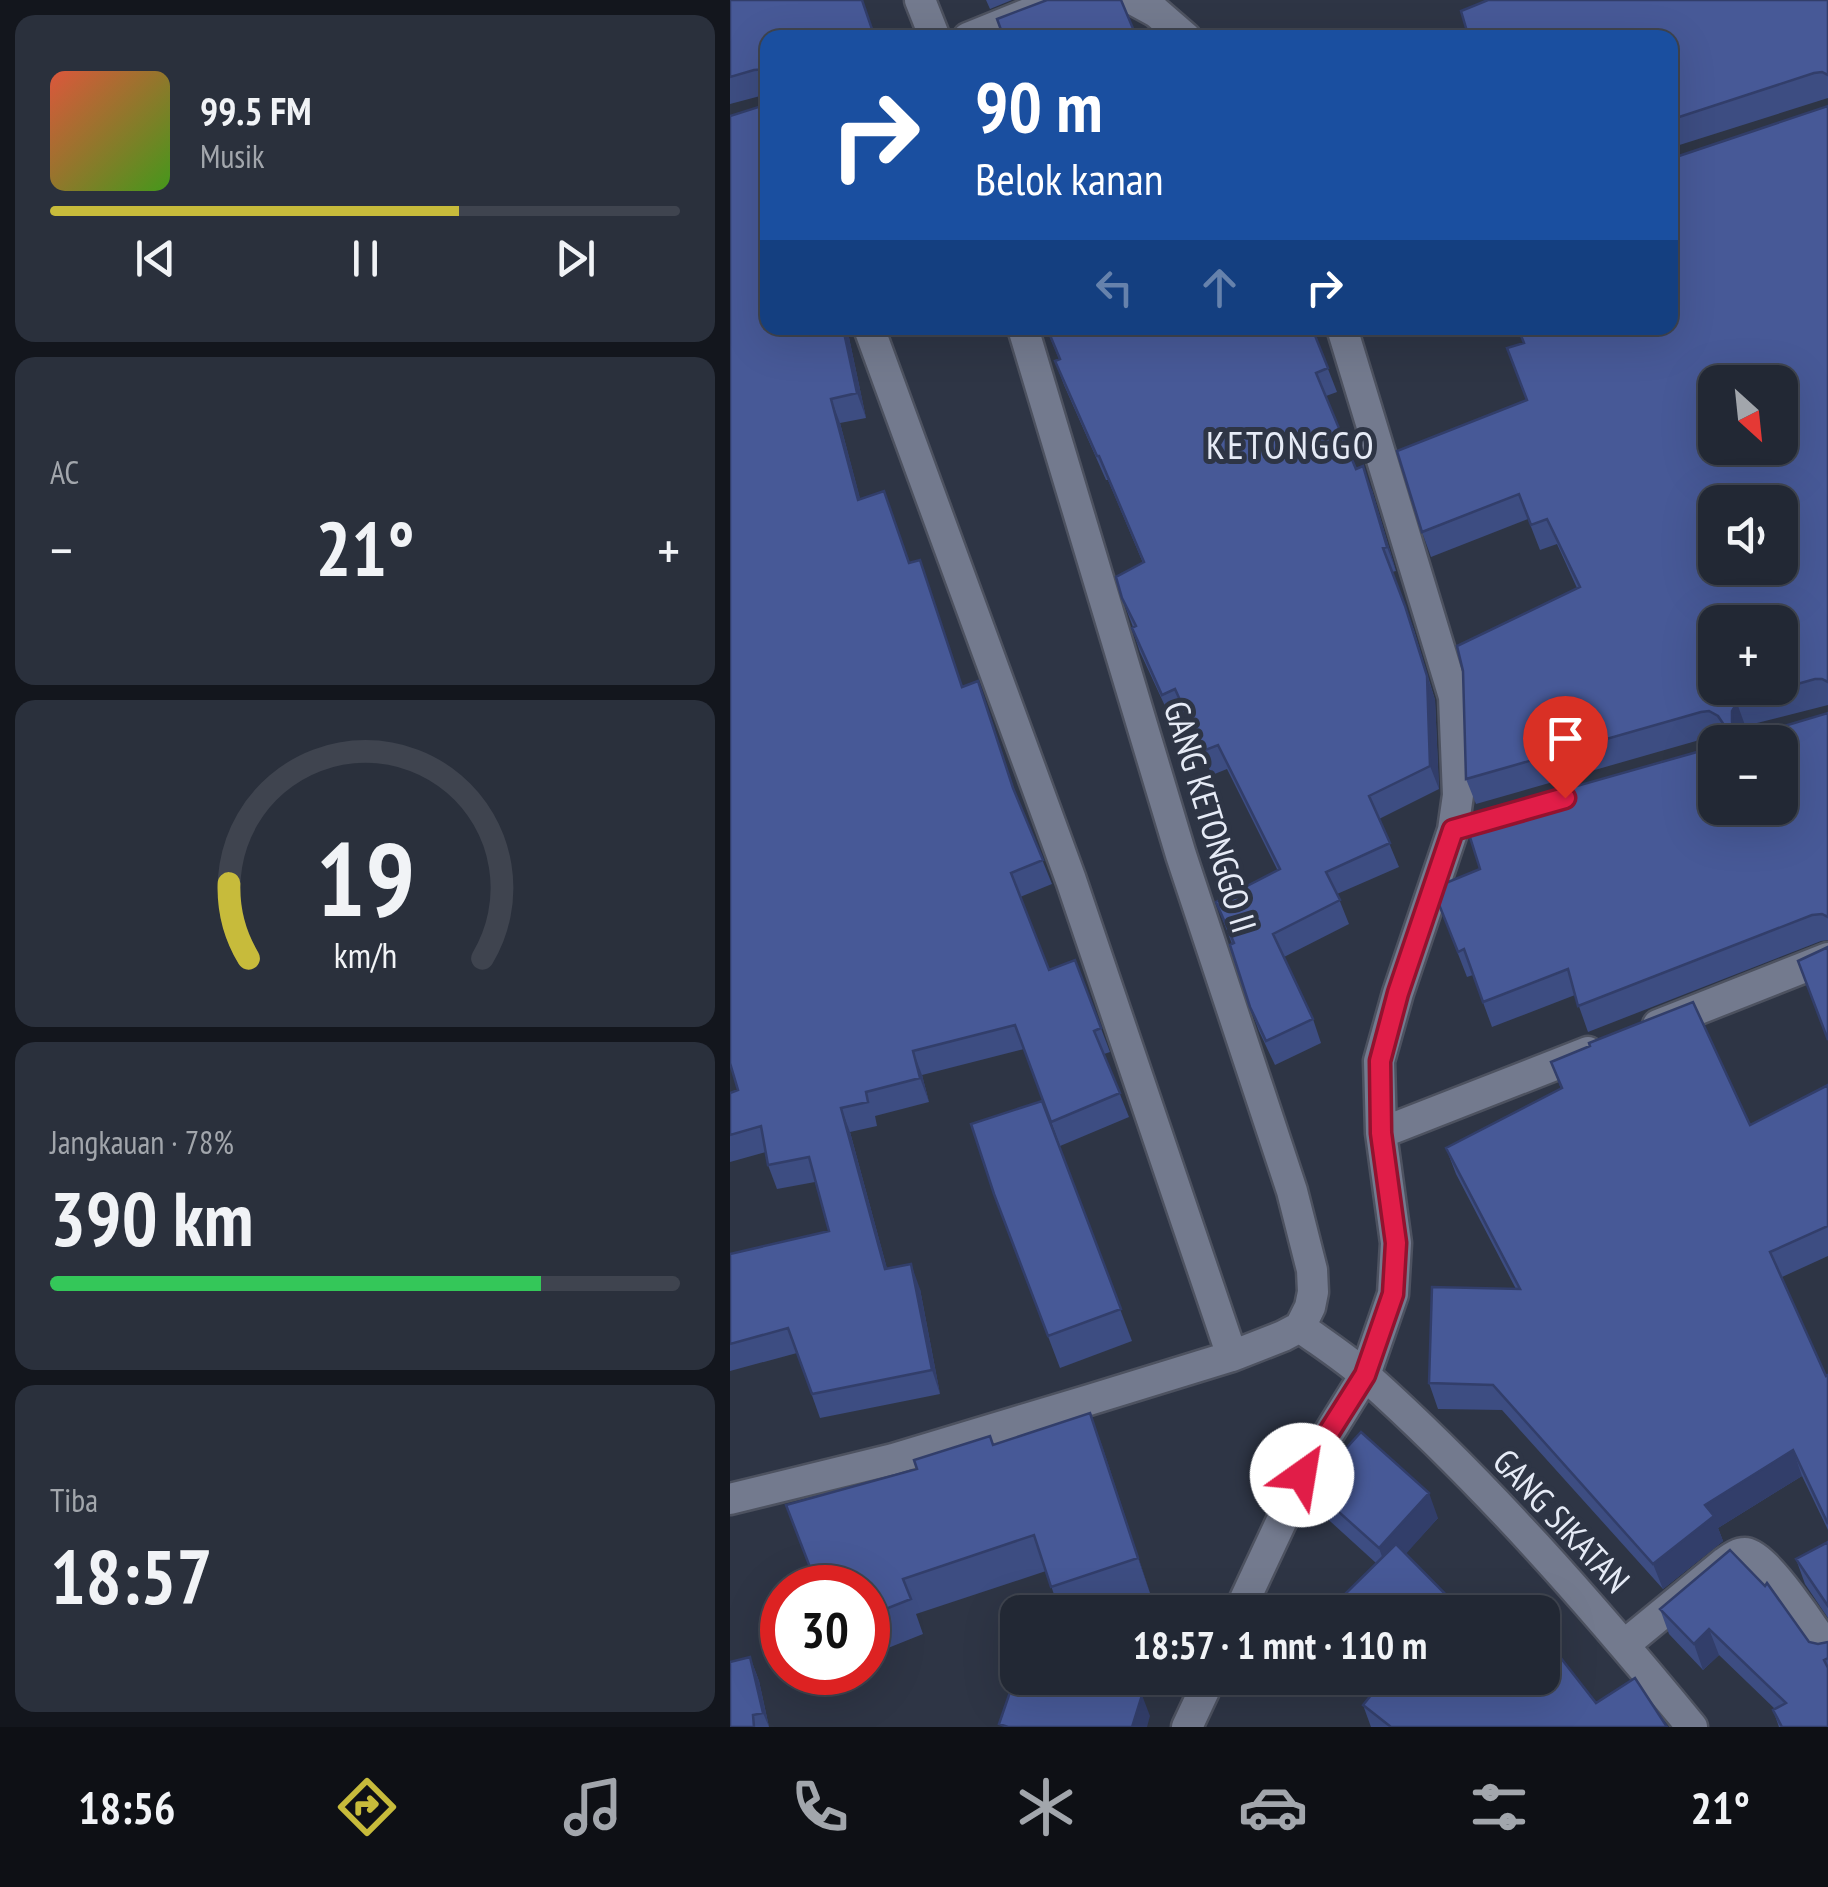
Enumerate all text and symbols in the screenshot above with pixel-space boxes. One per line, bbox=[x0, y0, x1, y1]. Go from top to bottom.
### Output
text: 90 m bbox=[975, 61, 1103, 151]
icon: right bbox=[810, 70, 940, 200]
text: 99.5 FM bbox=[200, 86, 312, 135]
text: Musik bbox=[200, 135, 264, 177]
text: Belok kanan bbox=[975, 149, 1164, 207]
icon: previous bbox=[128, 231, 183, 286]
icon: pause bbox=[338, 231, 393, 286]
icon: next bbox=[548, 231, 603, 286]
icon: left bbox=[1087, 260, 1142, 315]
icon: ahead bbox=[1192, 260, 1247, 315]
icon: right bbox=[1297, 260, 1352, 315]
north arrow bbox=[1698, 365, 1798, 465]
map controls bbox=[1698, 365, 1798, 825]
district label: KETONGGO bbox=[1206, 420, 1376, 469]
text: AC bbox=[50, 451, 79, 493]
button: sound bbox=[1698, 485, 1798, 585]
text: 21° bbox=[315, 500, 415, 597]
text: − bbox=[50, 514, 73, 585]
text: + bbox=[657, 514, 680, 585]
button: + bbox=[1698, 605, 1798, 705]
street label: GANG KETONGGO II bbox=[1154, 696, 1268, 938]
pin bbox=[1523, 696, 1608, 799]
icon: arrive bbox=[1538, 711, 1593, 766]
button: − bbox=[1698, 725, 1798, 825]
text: 19 bbox=[315, 810, 415, 945]
text: km/h bbox=[333, 932, 397, 978]
text: Jangkauan · 78% bbox=[50, 1121, 234, 1163]
text: 390 km bbox=[50, 1170, 254, 1267]
position arrow bbox=[1250, 1423, 1354, 1527]
street label: GANG SIKATAN bbox=[1483, 1439, 1640, 1602]
text: Tiba bbox=[50, 1479, 98, 1521]
text: 18:57 bbox=[50, 1528, 212, 1625]
speed limit sign: 30 bbox=[760, 1565, 890, 1695]
text: 18:57 · 1 mnt · 110 m bbox=[1133, 1620, 1427, 1669]
icon: directions bbox=[332, 1772, 402, 1842]
icon: music bbox=[558, 1772, 628, 1842]
icon: phone bbox=[785, 1772, 855, 1842]
icon: climate bbox=[1011, 1772, 1081, 1842]
icon: car bbox=[1238, 1772, 1308, 1842]
icon: filters bbox=[1464, 1772, 1534, 1842]
text: 18:56 bbox=[78, 1778, 176, 1836]
text: 21° bbox=[1690, 1778, 1750, 1836]

